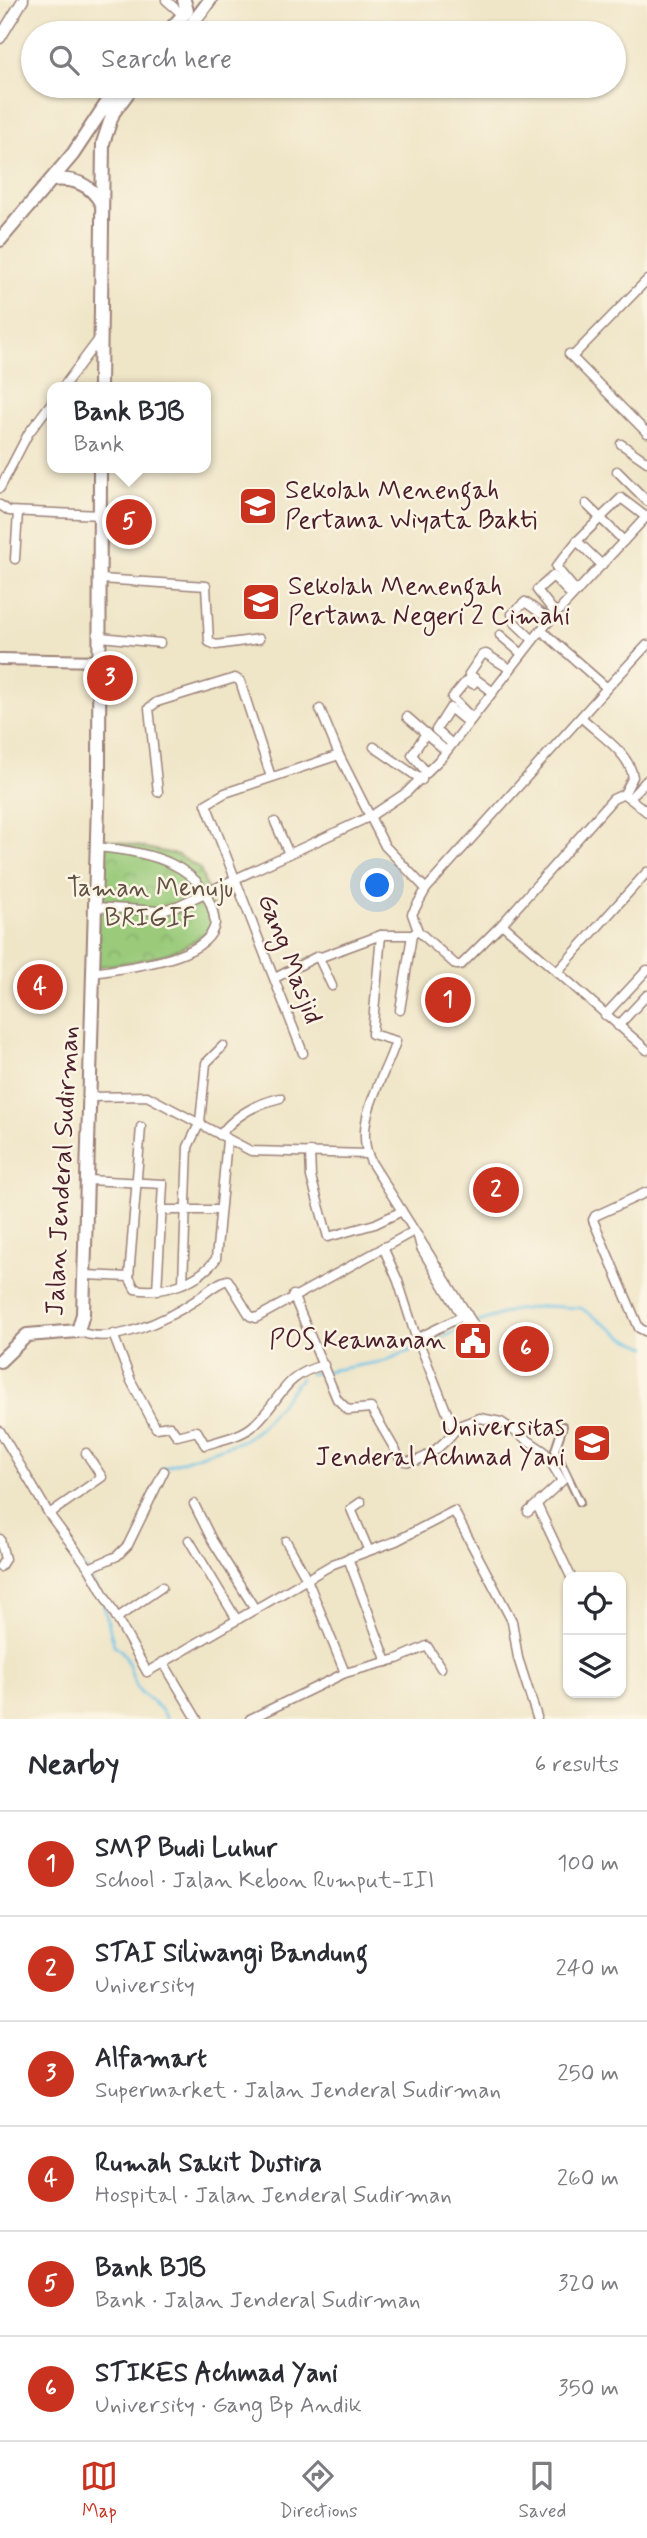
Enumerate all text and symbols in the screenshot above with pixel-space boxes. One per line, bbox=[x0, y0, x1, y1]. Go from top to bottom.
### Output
search box bbox=[21, 21, 626, 98]
icon: search bbox=[45, 41, 83, 79]
text: Search here bbox=[101, 43, 232, 77]
popup bbox=[47, 382, 211, 473]
text: Bank BJB bbox=[74, 396, 184, 430]
text: Bank bbox=[74, 430, 124, 460]
place label: Sekolah Menengah Pertama Wiyata Bakti bbox=[285, 474, 537, 538]
school or university icon: Sekolah Menengah Pertama Wiyata Bakti bbox=[237, 485, 279, 527]
pin: 5 bbox=[106, 496, 152, 548]
place label: Sekolah Menengah Pertama Negeri 2 Cimahi bbox=[288, 570, 570, 636]
school or university icon: Sekolah Menengah Pertama Negeri 2 Cimahi bbox=[240, 581, 282, 623]
pin: 3 bbox=[87, 652, 133, 704]
your location bbox=[360, 868, 394, 902]
park label: Taman Menuju BRIGIF bbox=[67, 872, 233, 936]
street label: Gang Masjid bbox=[247, 889, 329, 1030]
pin: 4 bbox=[17, 961, 63, 1013]
pin: 1 bbox=[425, 974, 471, 1026]
street label: Jalan Jenderal Sudirman bbox=[38, 1025, 88, 1317]
pin: 2 bbox=[473, 1164, 519, 1216]
public building icon: POS Keamanan bbox=[452, 1320, 494, 1362]
pin: 6 bbox=[503, 1323, 549, 1375]
place label: POS Keamanan bbox=[269, 1324, 446, 1358]
place label: Universitas Jenderal Achmad Yani bbox=[315, 1411, 565, 1475]
school or university icon: Universitas Jenderal Achmad Yani bbox=[571, 1422, 613, 1464]
map controls bbox=[563, 1572, 626, 1698]
button: locate bbox=[563, 1572, 626, 1635]
button: layers bbox=[563, 1635, 626, 1698]
text: Nearby bbox=[28, 1745, 119, 1784]
text: 6 results bbox=[535, 1750, 619, 1780]
text: SMP Budi Luhur bbox=[95, 1832, 277, 1866]
text: 1 bbox=[46, 1849, 56, 1879]
text: 100 m bbox=[557, 1849, 619, 1879]
text: School · Jalan Kebon Rumput-III bbox=[95, 1866, 435, 1896]
text: STAI Siliwangi Bandung bbox=[95, 1937, 368, 1971]
text: 2 bbox=[45, 1954, 57, 1984]
text: 240 m bbox=[555, 1954, 619, 1984]
text: University bbox=[95, 1971, 195, 2001]
text: Alfamart bbox=[95, 2042, 207, 2076]
text: 3 bbox=[46, 2059, 56, 2089]
text: 250 m bbox=[557, 2059, 619, 2089]
text: Supermarket · Jalan Jenderal Sudirman bbox=[95, 2076, 501, 2106]
text: Rumah Sakit Dustira bbox=[95, 2147, 322, 2181]
text: 4 bbox=[44, 2164, 58, 2194]
text: 260 m bbox=[557, 2164, 619, 2194]
text: Hospital · Jalan Jenderal Sudirman bbox=[95, 2181, 452, 2211]
text: Bank BJB bbox=[95, 2252, 206, 2286]
text: 5 bbox=[44, 2269, 58, 2299]
text: 320 m bbox=[558, 2269, 619, 2299]
text: Bank · Jalan Jenderal Sudirman bbox=[95, 2286, 420, 2316]
text: STIKES Achmad Yani bbox=[95, 2357, 338, 2391]
text: 6 bbox=[45, 2374, 57, 2404]
text: 350 m bbox=[558, 2374, 619, 2404]
text: University · Gang Bp Andik bbox=[95, 2391, 362, 2421]
tab: Map bbox=[80, 2457, 118, 2524]
tab: Directions bbox=[279, 2457, 358, 2524]
tab: Saved bbox=[518, 2457, 566, 2524]

